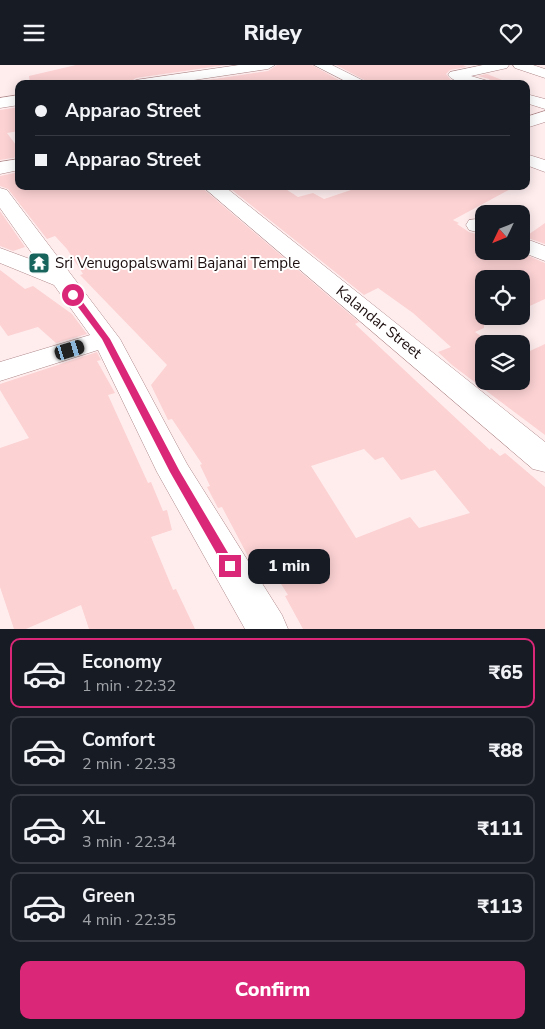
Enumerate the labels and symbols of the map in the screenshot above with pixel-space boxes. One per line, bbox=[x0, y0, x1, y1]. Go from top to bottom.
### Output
north arrow bbox=[475, 205, 530, 260]
temple icon: Sri Venugopalswami Bajanai Temple bbox=[27, 251, 51, 275]
place label: Sri Venugopalswami Bajanai Temple bbox=[55, 253, 300, 273]
street label: Kalandar Street bbox=[332, 281, 427, 363]
route start bbox=[62, 284, 84, 306]
car bbox=[53, 338, 86, 362]
callout: 1 min bbox=[248, 549, 330, 583]
route end bbox=[219, 555, 241, 577]

